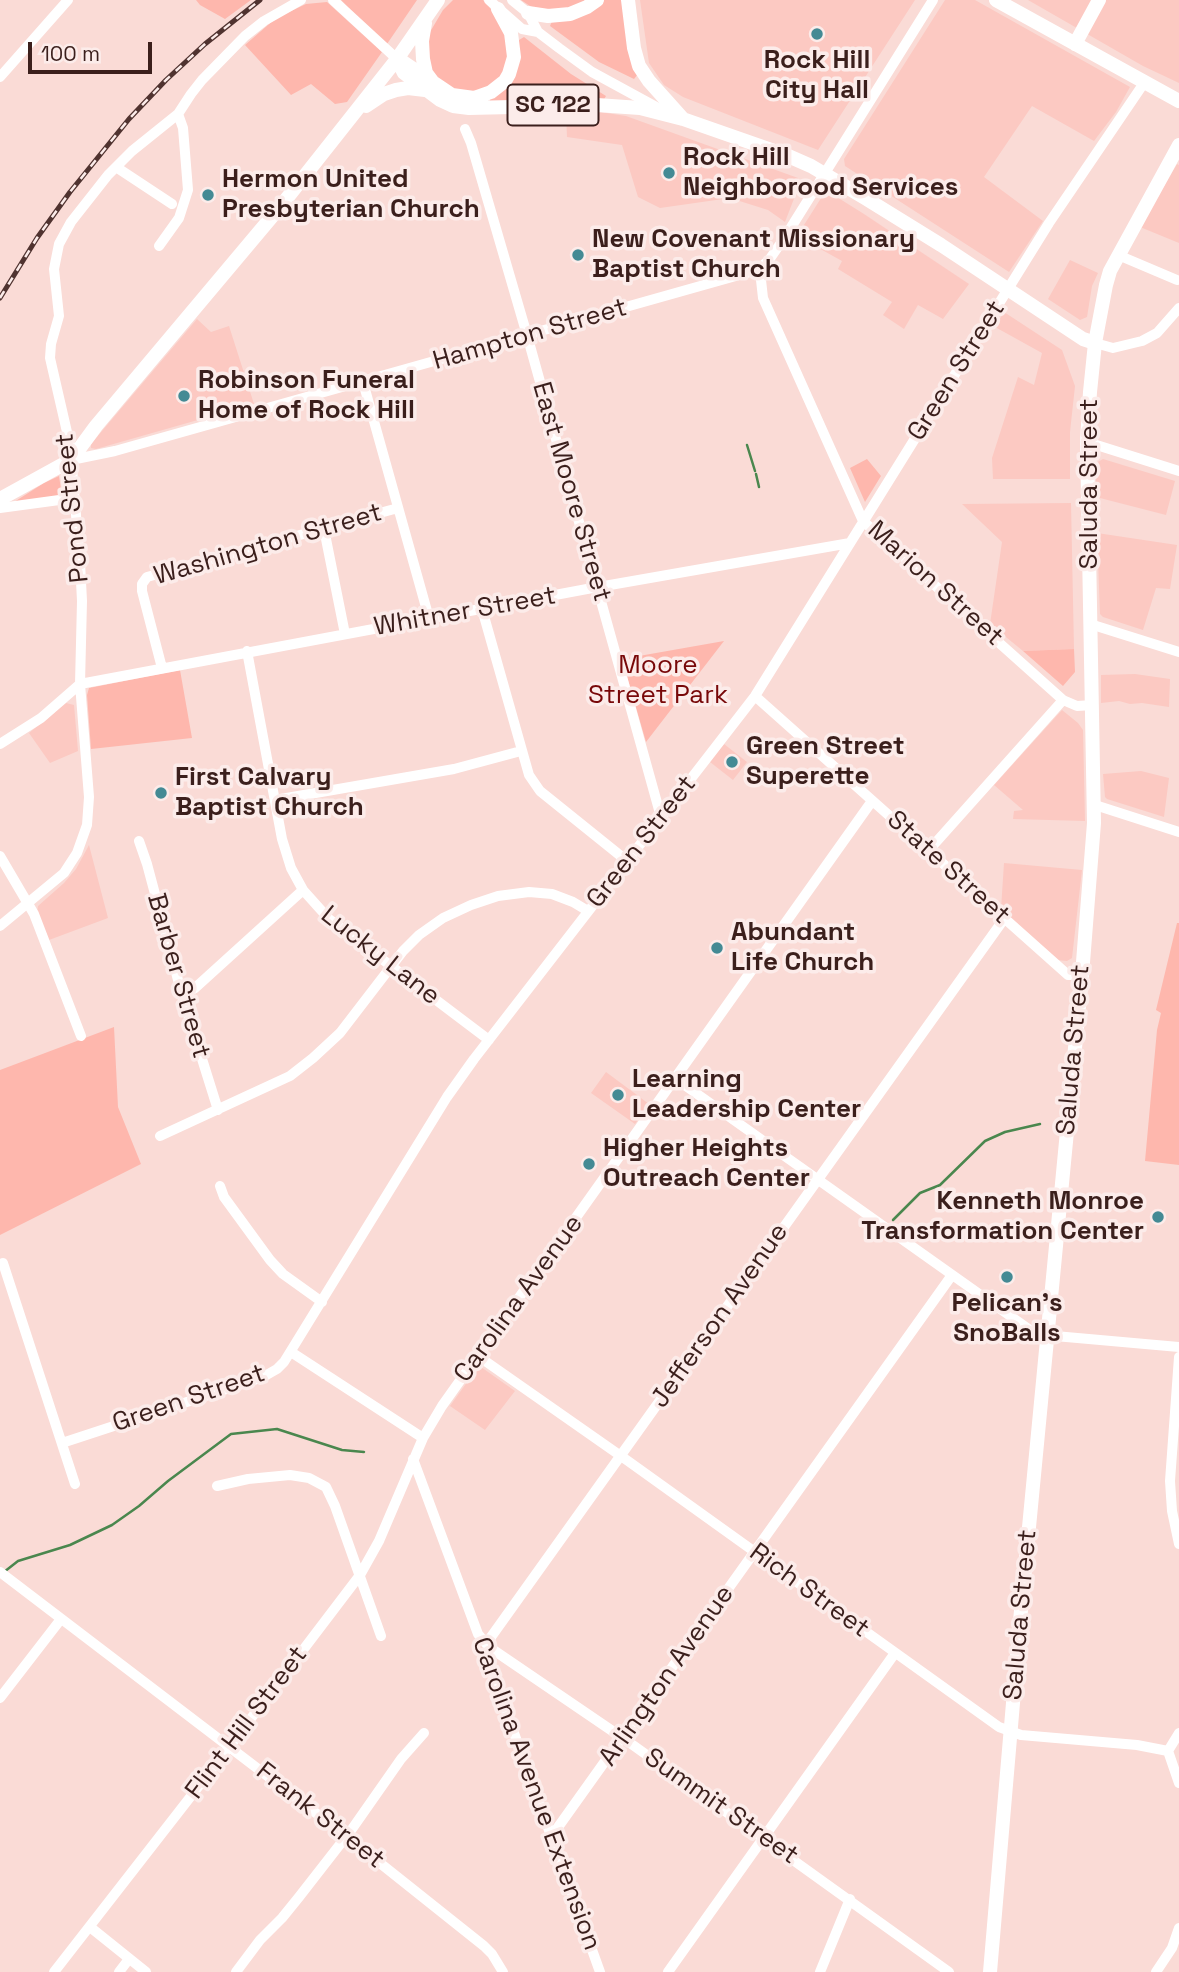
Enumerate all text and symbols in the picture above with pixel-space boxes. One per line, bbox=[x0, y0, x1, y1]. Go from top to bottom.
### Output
marker: Rock Hill City Hall bbox=[809, 26, 825, 42]
scale bar bbox=[32, 28, 156, 72]
text: 100 m bbox=[41, 40, 100, 67]
place label: Rock Hill City Hall bbox=[764, 45, 870, 106]
road number: SC 122 bbox=[508, 84, 598, 125]
place label: Rock Hill Neighborood Services bbox=[683, 142, 958, 204]
place label: Hermon United Presbyterian Church bbox=[222, 164, 480, 226]
marker: Rock Hill Neighborood Services bbox=[661, 165, 677, 181]
marker: Hermon United Presbyterian Church bbox=[200, 187, 216, 203]
place label: New Covenant Missionary Baptist Church bbox=[592, 224, 915, 286]
marker: New Covenant Missionary Baptist Church bbox=[570, 247, 586, 263]
street label: Hampton Street bbox=[429, 292, 631, 378]
street label: Green Street bbox=[902, 295, 1012, 447]
place label: Robinson Funeral Home of Rock Hill bbox=[198, 365, 415, 426]
street label: East Moore Street bbox=[525, 379, 617, 605]
marker: Robinson Funeral Home of Rock Hill bbox=[176, 388, 192, 404]
street label: Saluda Street bbox=[1074, 398, 1106, 570]
street label: Pond Street bbox=[50, 432, 96, 584]
street label: Washington Street bbox=[150, 498, 386, 592]
street label: Marion Street bbox=[861, 515, 1009, 653]
street label: Whitner Street bbox=[372, 581, 558, 643]
park label: Moore Street Park bbox=[588, 650, 728, 712]
place label: Green Street Superette bbox=[746, 731, 905, 792]
marker: Green Street Superette bbox=[724, 754, 740, 770]
place label: First Calvary Baptist Church bbox=[175, 762, 364, 824]
street label: Green Street bbox=[581, 770, 703, 914]
marker: First Calvary Baptist Church bbox=[153, 785, 169, 801]
street label: State Street bbox=[880, 805, 1016, 931]
street label: Barber Street bbox=[140, 890, 216, 1062]
street label: Lucky Lane bbox=[314, 900, 446, 1012]
place label: Abundant Life Church bbox=[731, 917, 874, 978]
marker: Abundant Life Church bbox=[709, 940, 725, 956]
street label: Saluda Street bbox=[1051, 963, 1097, 1137]
place label: Learning Leadership Center bbox=[632, 1064, 861, 1126]
marker: Learning Leadership Center bbox=[610, 1087, 626, 1103]
place label: Higher Heights Outreach Center bbox=[603, 1133, 810, 1194]
marker: Higher Heights Outreach Center bbox=[581, 1156, 597, 1172]
place label: Kenneth Monroe Transformation Center bbox=[861, 1186, 1144, 1248]
street label: Carolina Avenue bbox=[448, 1209, 590, 1389]
marker: Kenneth Monroe Transformation Center bbox=[1150, 1209, 1166, 1225]
street label: Jefferson Avenue bbox=[645, 1218, 795, 1414]
marker: Pelican's SnoBalls bbox=[999, 1269, 1015, 1285]
place label: Pelican's SnoBalls bbox=[951, 1288, 1063, 1350]
street label: Green Street bbox=[109, 1358, 269, 1440]
street label: Saluda Street bbox=[998, 1528, 1044, 1702]
street label: Rich Street bbox=[743, 1537, 875, 1645]
street label: Arlington Avenue bbox=[593, 1580, 741, 1772]
street label: Carolina Avenue Extension bbox=[465, 1633, 607, 1955]
street label: Flint Hill Street bbox=[179, 1640, 315, 1806]
street label: Summit Street bbox=[638, 1742, 804, 1872]
street label: Frank Street bbox=[250, 1756, 390, 1876]

